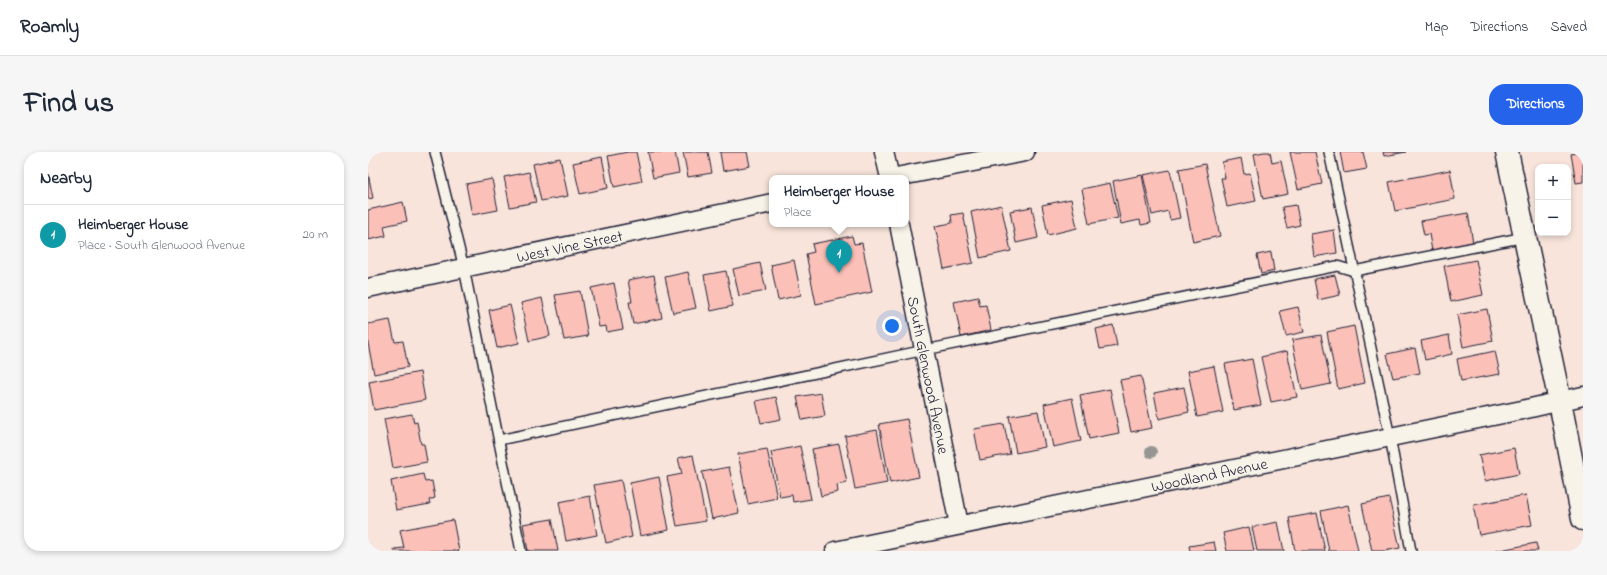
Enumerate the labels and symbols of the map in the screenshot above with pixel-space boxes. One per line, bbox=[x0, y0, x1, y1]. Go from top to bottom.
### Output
street label: West Vine Street bbox=[515, 225, 626, 270]
pin: 1 bbox=[826, 240, 852, 273]
street label: South Glenwood Avenue bbox=[900, 294, 955, 457]
your location bbox=[882, 316, 902, 336]
street label: Woodland Avenue bbox=[1149, 452, 1271, 500]

